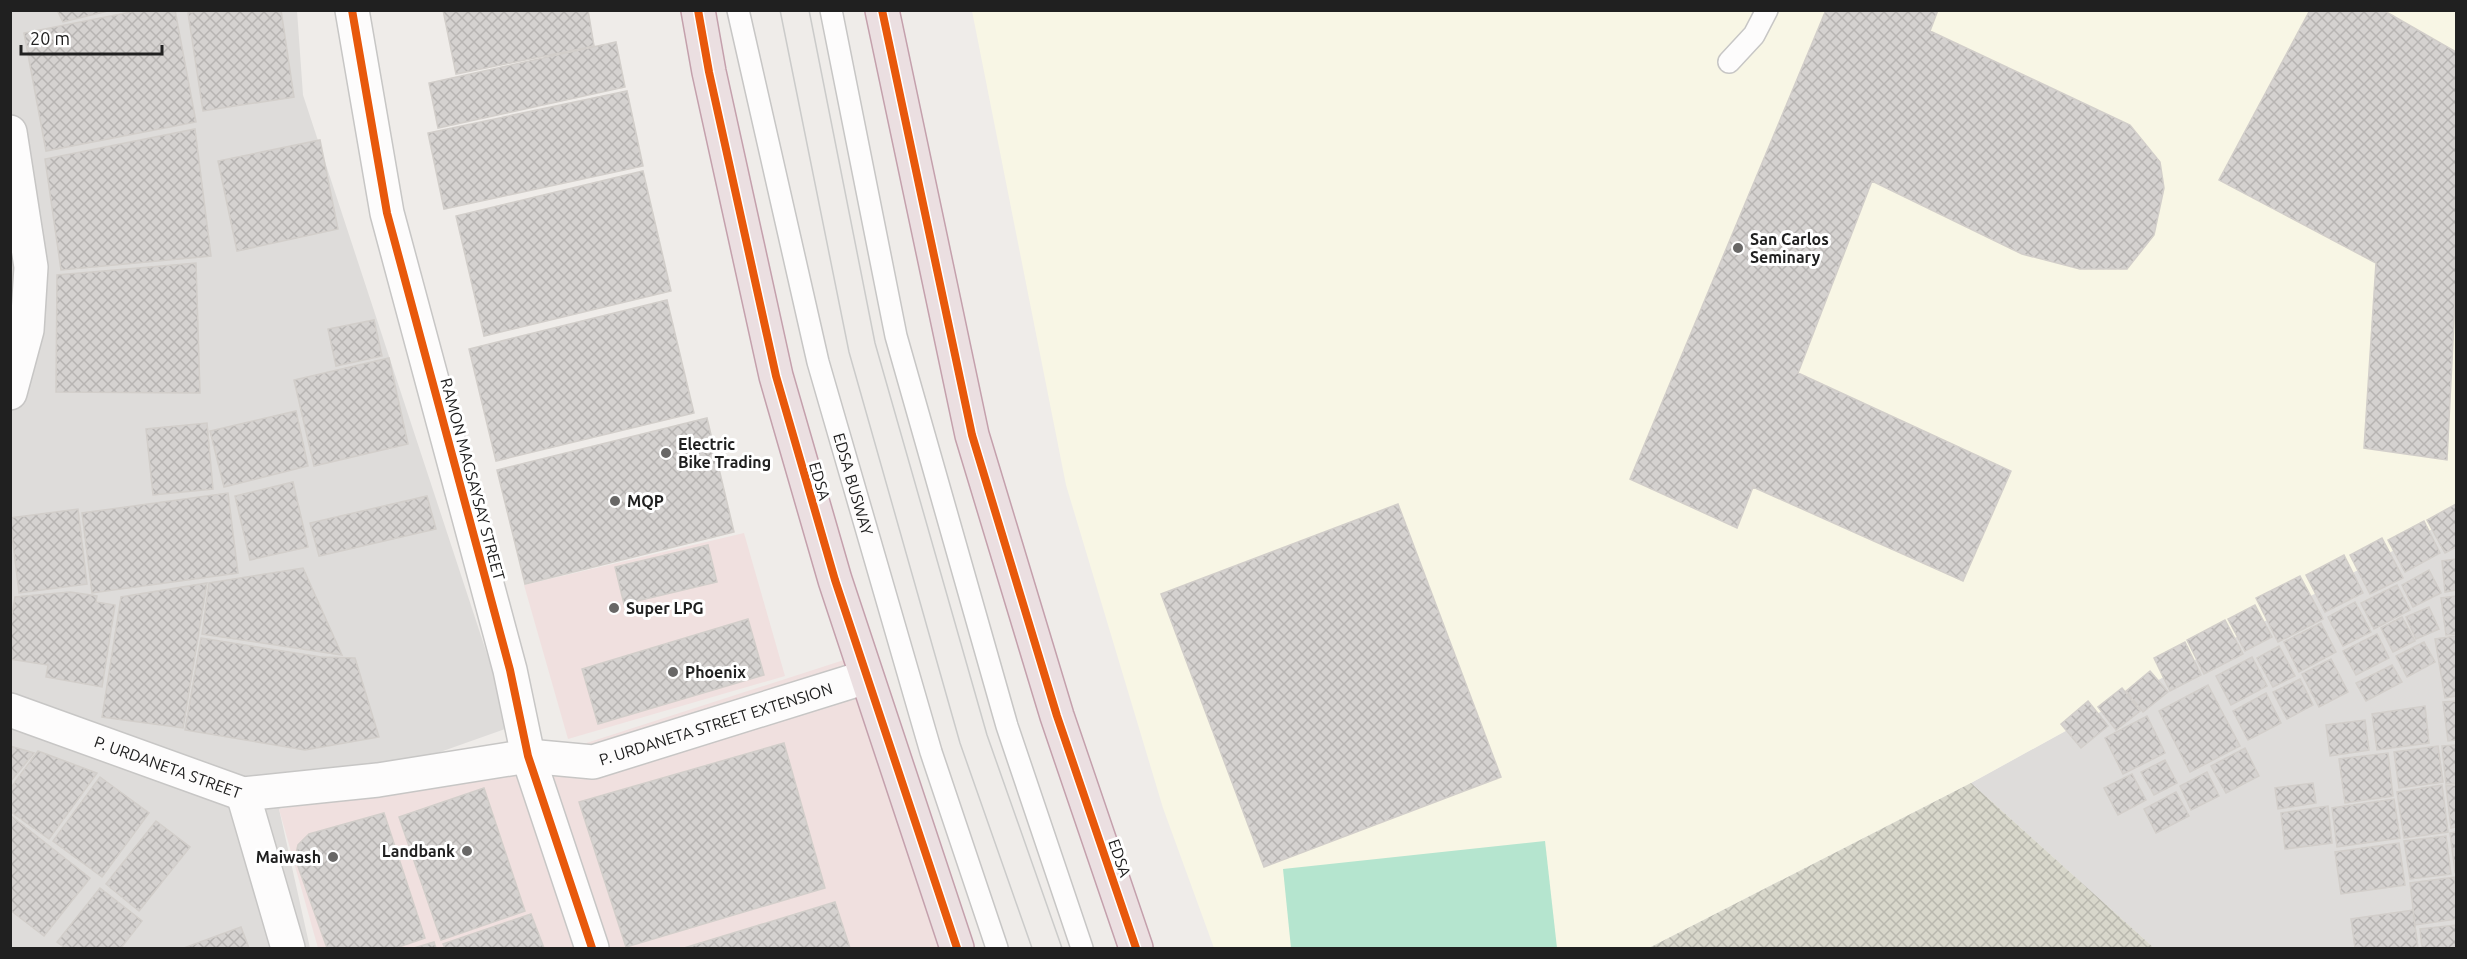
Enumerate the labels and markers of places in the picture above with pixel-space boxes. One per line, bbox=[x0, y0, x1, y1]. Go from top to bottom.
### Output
place label: San Carlos Seminary bbox=[1750, 230, 1829, 266]
marker: San Carlos Seminary bbox=[1731, 241, 1745, 255]
place label: Electric Bike Trading bbox=[678, 435, 771, 471]
marker: Electric Bike Trading bbox=[659, 446, 673, 460]
place label: MQP bbox=[627, 492, 664, 510]
marker: MQP bbox=[608, 494, 622, 508]
place label: Super LPG bbox=[626, 599, 704, 617]
marker: Super LPG bbox=[607, 601, 621, 615]
place label: Phoenix bbox=[685, 663, 746, 681]
marker: Phoenix bbox=[666, 665, 680, 679]
place label: Landbank bbox=[382, 842, 455, 860]
marker: Landbank bbox=[460, 844, 474, 858]
place label: Maiwash bbox=[256, 848, 321, 866]
marker: Maiwash bbox=[326, 850, 340, 864]

